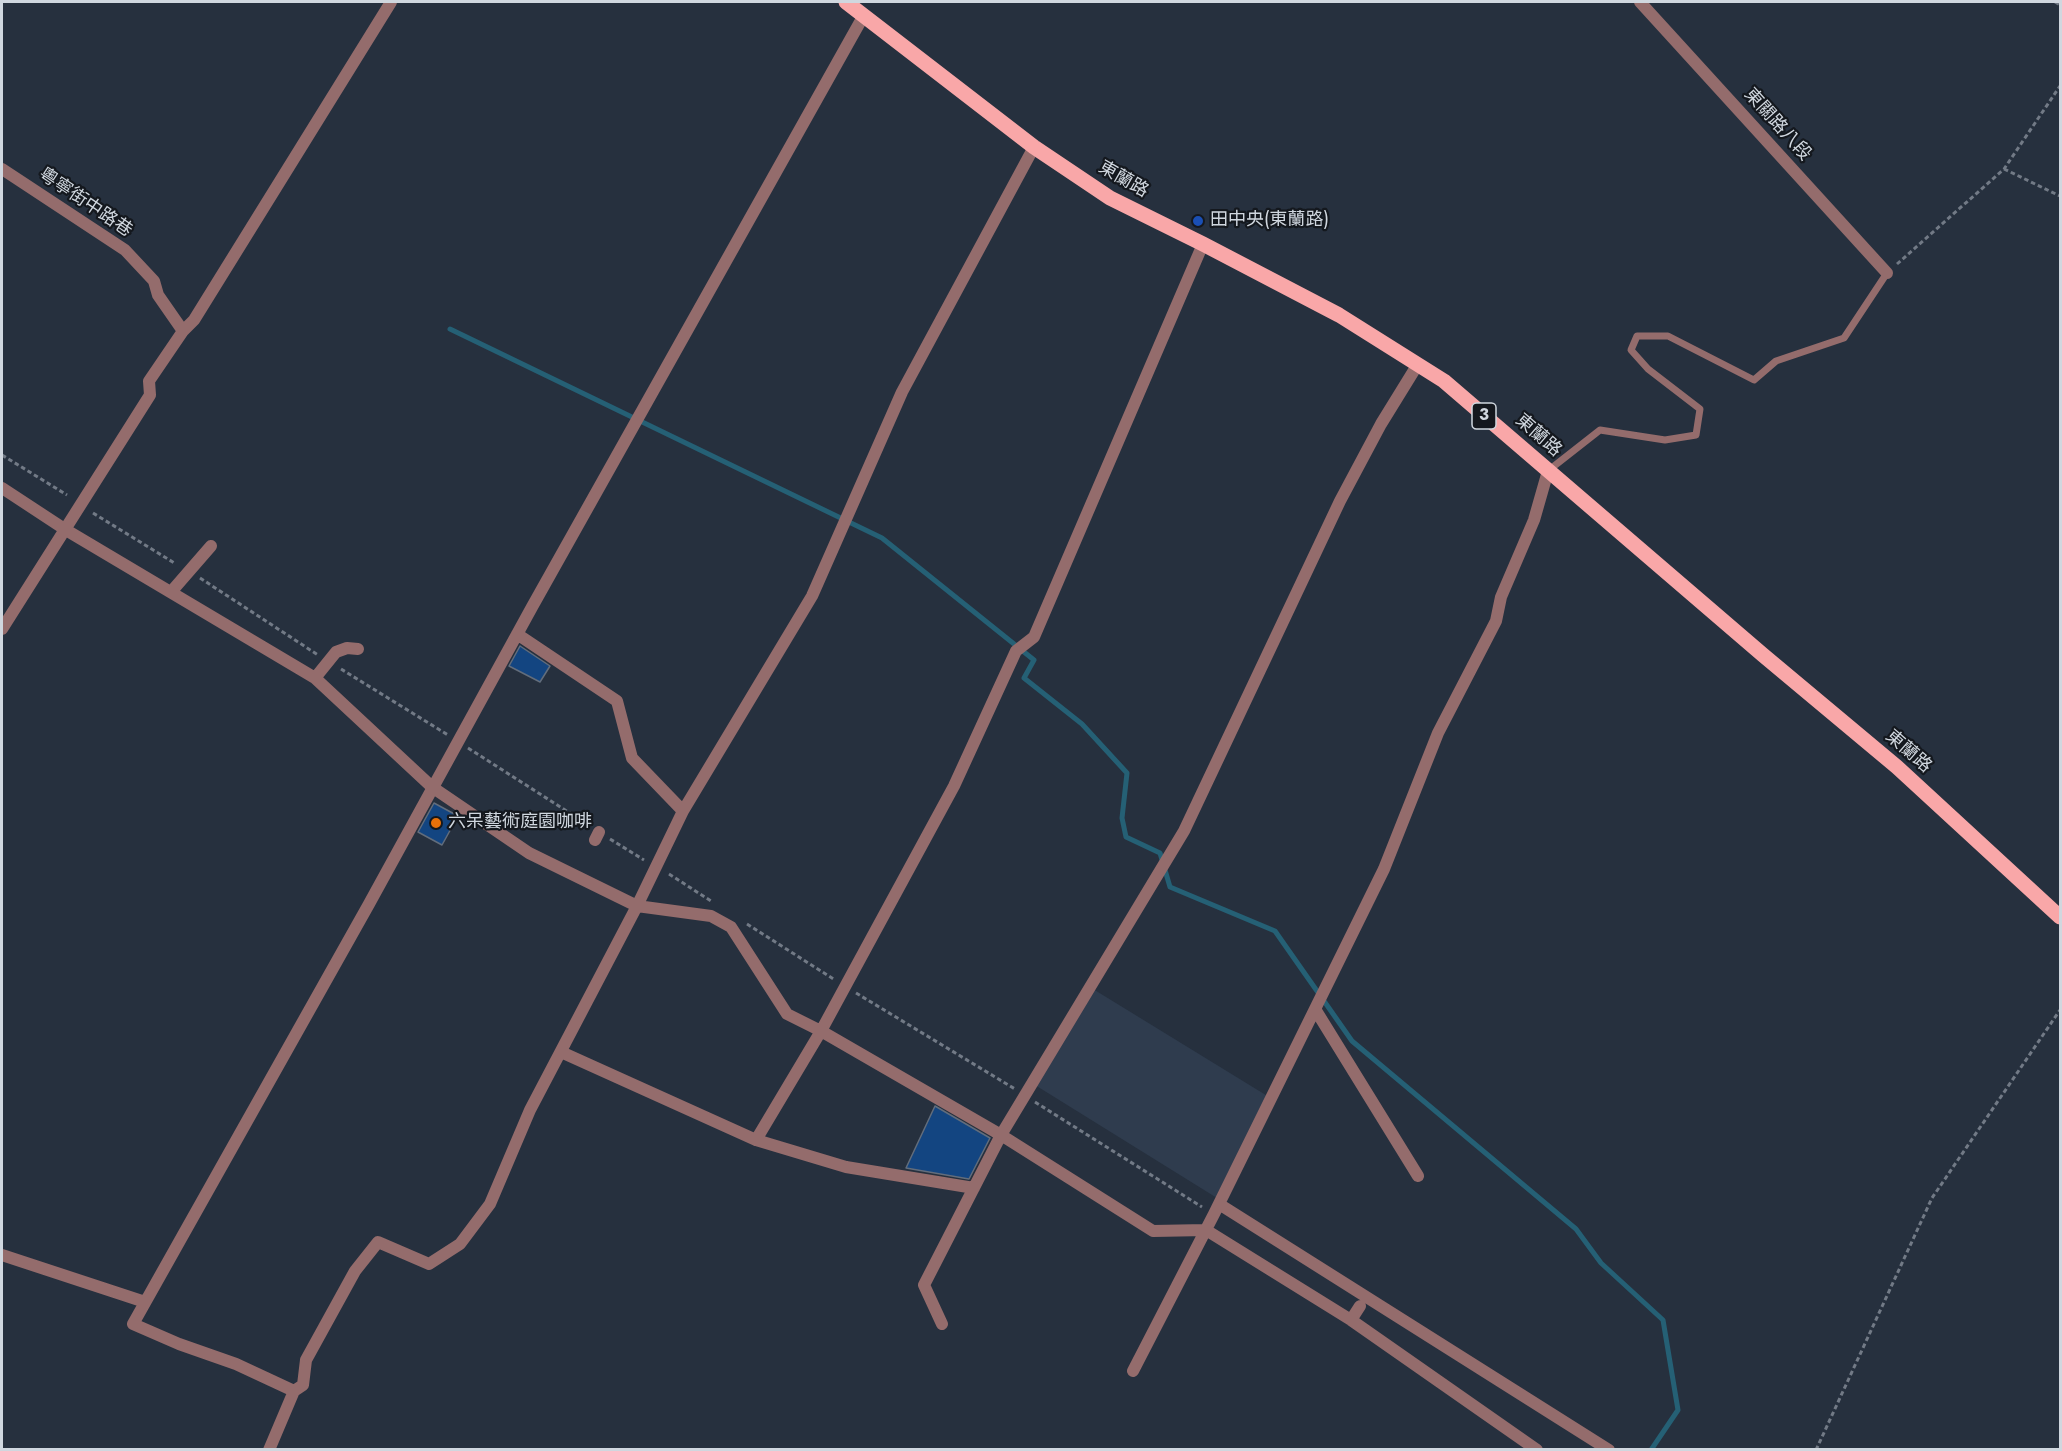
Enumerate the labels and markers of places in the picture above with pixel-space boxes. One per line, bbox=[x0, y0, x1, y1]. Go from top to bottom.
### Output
place label: 田中央(東蘭路) bbox=[1210, 210, 1329, 232]
marker: 田中央(東蘭路) bbox=[1191, 214, 1205, 228]
place label: 六呆藝術庭園咖啡 bbox=[448, 812, 592, 834]
marker: 六呆藝術庭園咖啡 bbox=[429, 816, 443, 830]

